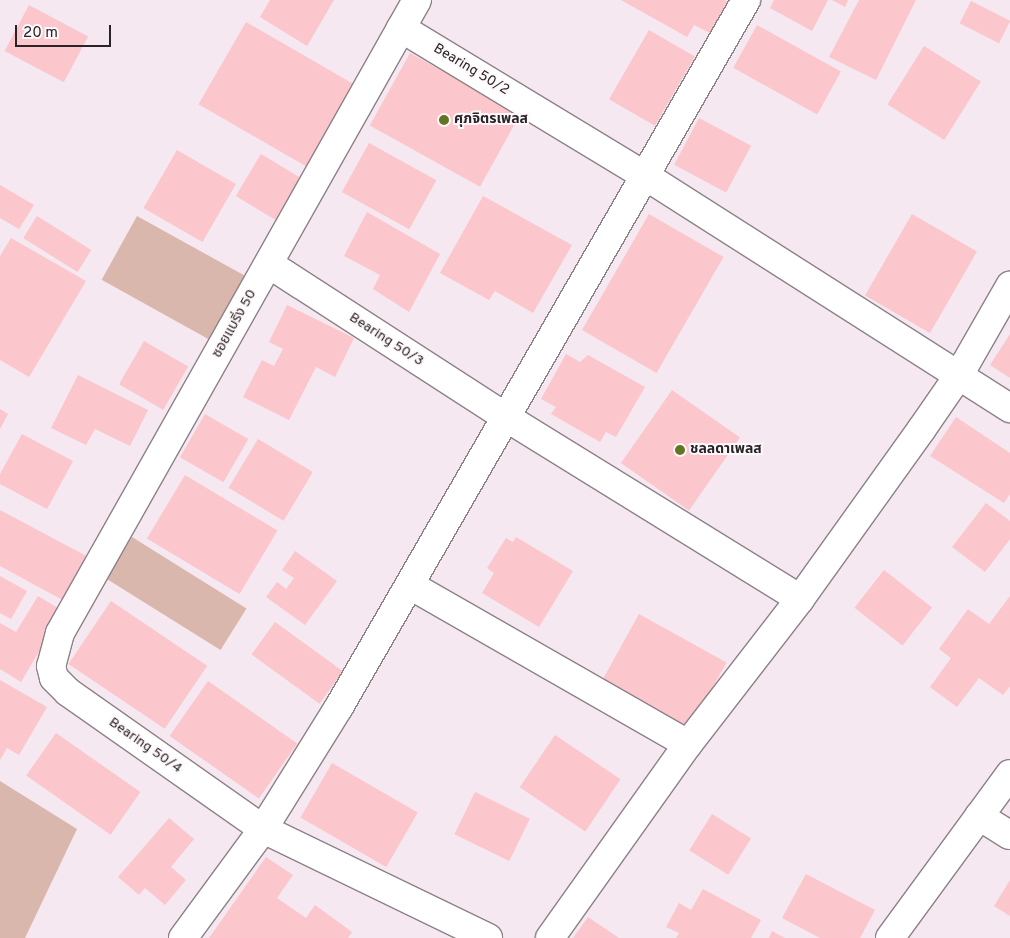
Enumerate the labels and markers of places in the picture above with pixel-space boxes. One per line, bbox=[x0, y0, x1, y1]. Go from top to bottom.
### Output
place label: ศุภจิตรเพลส bbox=[454, 112, 528, 128]
marker: ศุภจิตรเพลส bbox=[438, 114, 450, 126]
place label: ชลลดาเพลส bbox=[690, 442, 762, 458]
marker: ชลลดาเพลส bbox=[674, 444, 686, 456]

